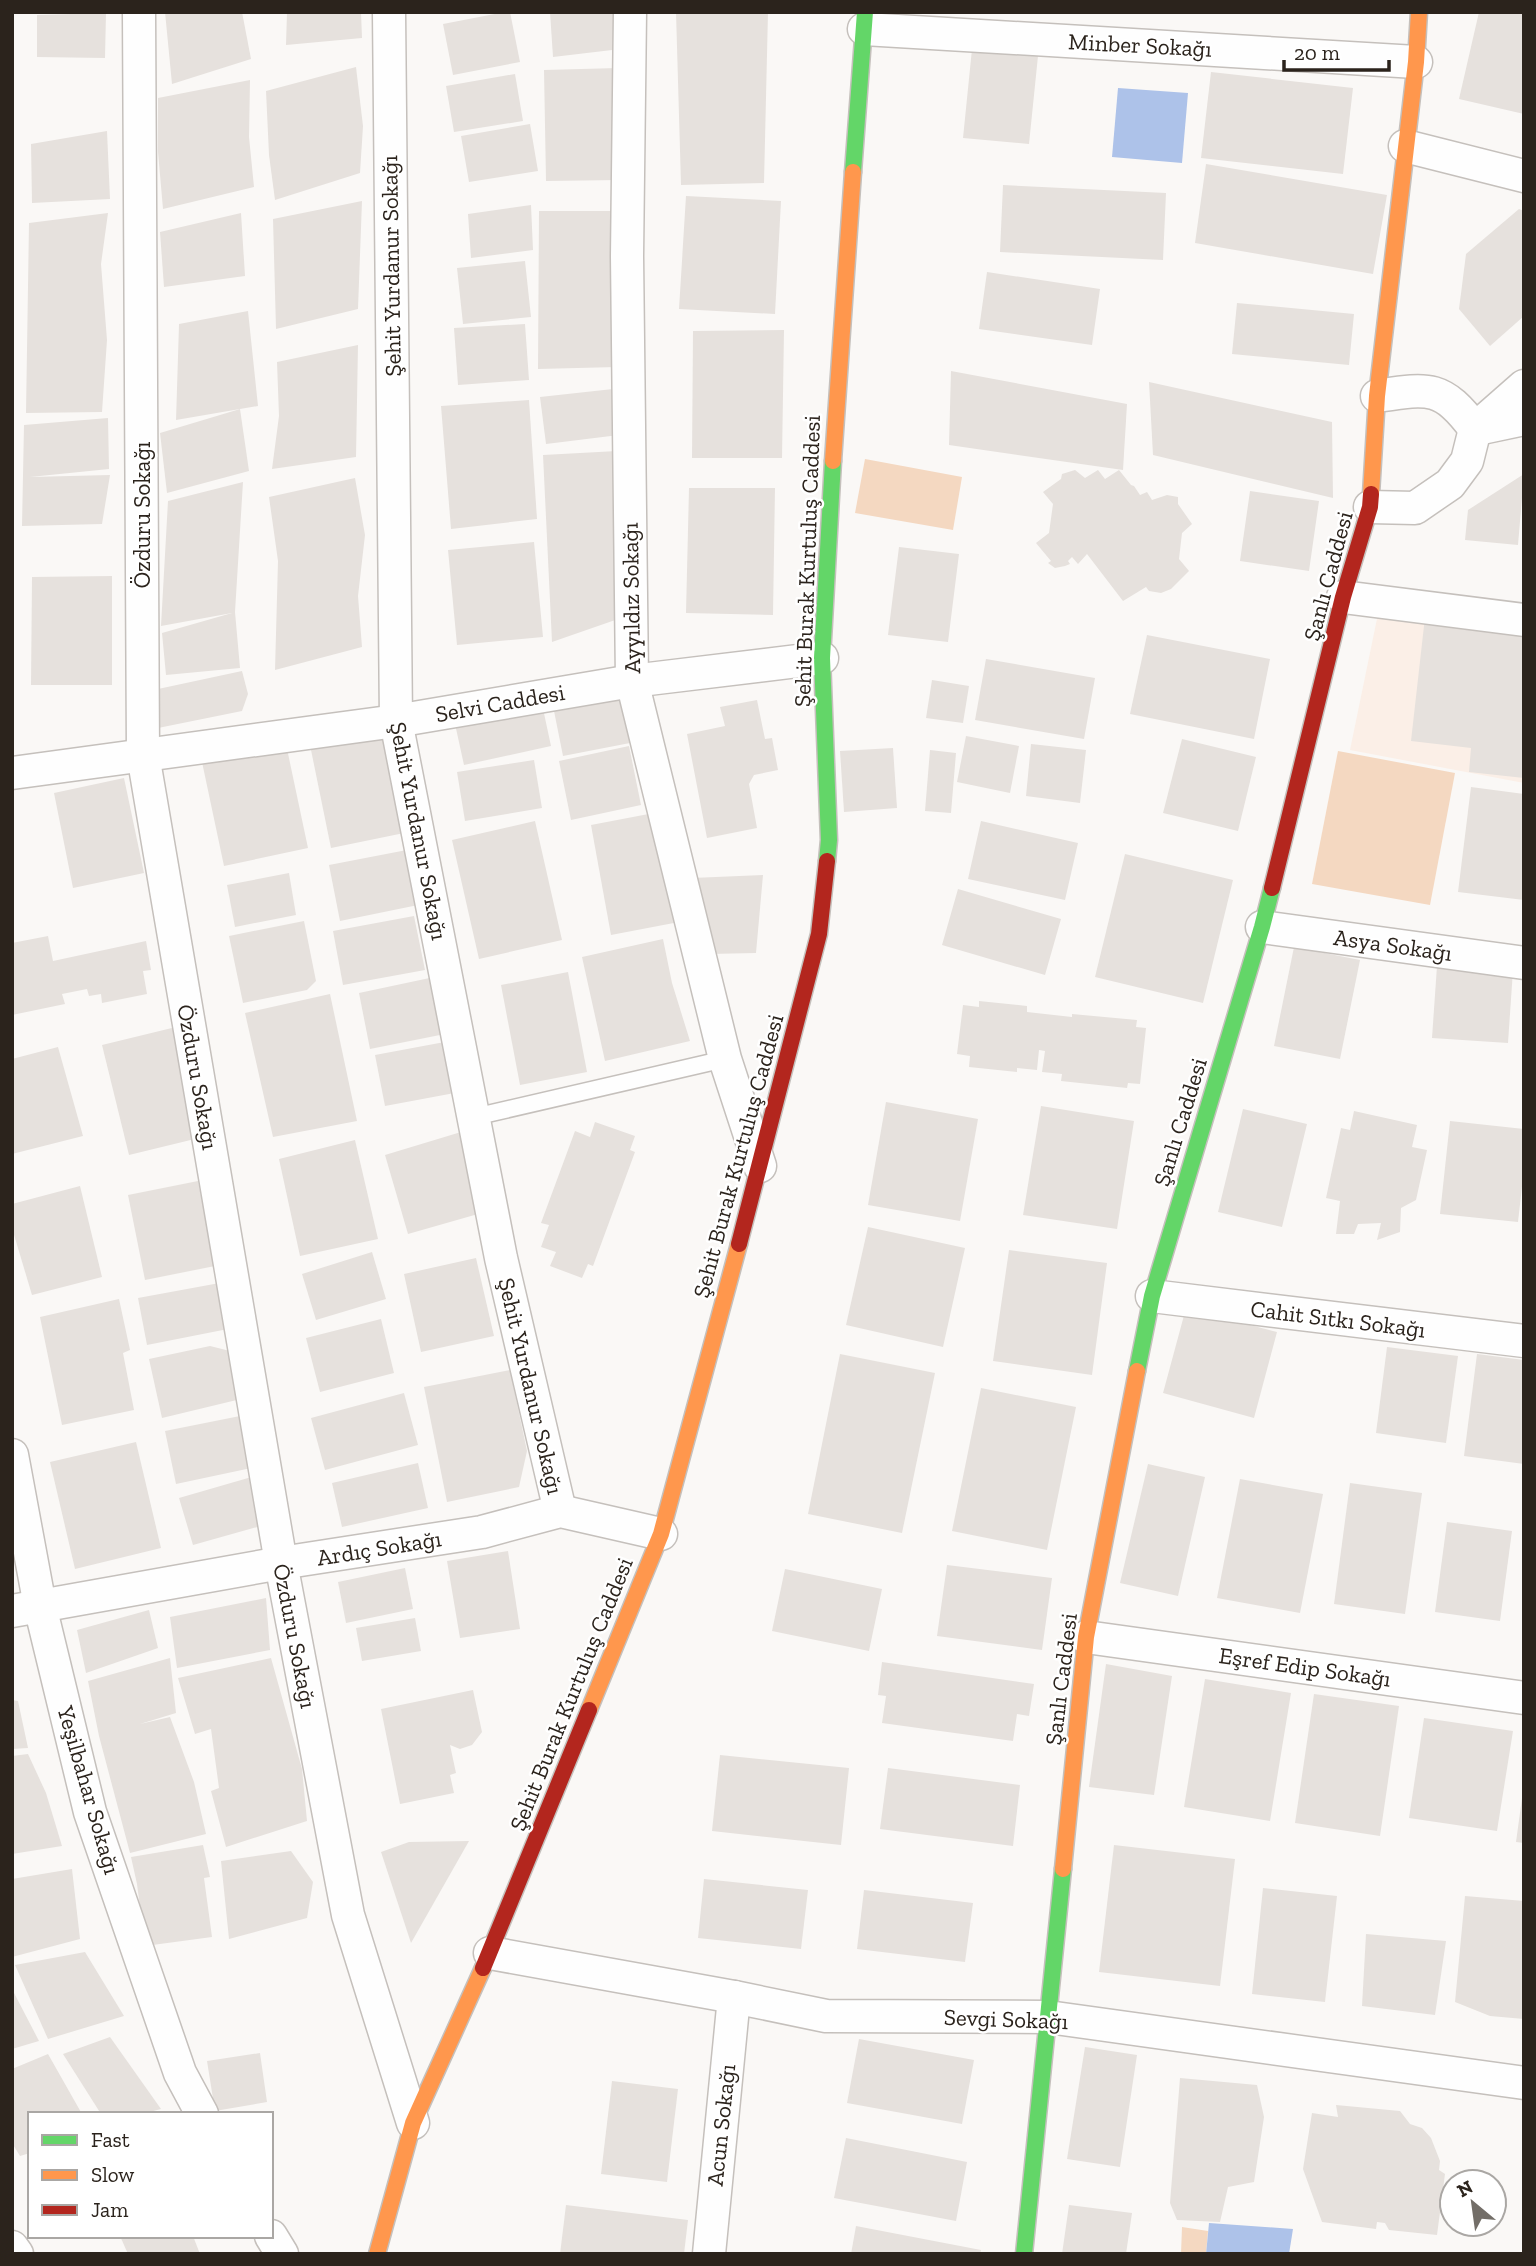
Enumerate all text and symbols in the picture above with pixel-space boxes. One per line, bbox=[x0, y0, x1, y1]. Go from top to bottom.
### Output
street label: Minber Sokağı bbox=[1068, 27, 1212, 63]
scale bar bbox=[1284, 28, 1389, 72]
text: 20 m bbox=[1294, 40, 1340, 65]
street label: Şehit Yurdanur Sokağı bbox=[375, 155, 407, 377]
street label: Şehit Burak Kurtuluş Caddesi bbox=[788, 414, 826, 708]
street label: Özduru Sokağı bbox=[128, 442, 156, 588]
street label: Şanlı Caddesi bbox=[1297, 508, 1359, 644]
street label: Ayyıldız Sokağı bbox=[616, 522, 646, 674]
street label: Selvi Caddesi bbox=[433, 678, 567, 728]
street label: Şehit Yurdanur Sokağı bbox=[384, 720, 454, 942]
street label: Asya Sokağı bbox=[1332, 923, 1454, 967]
street label: Özduru Sokağı bbox=[171, 1002, 225, 1152]
street label: Şehit Burak Kurtuluş Caddesi bbox=[687, 1011, 789, 1301]
street label: Şanlı Caddesi bbox=[1147, 1054, 1213, 1190]
street label: Şehit Yurdanur Sokağı bbox=[492, 1275, 570, 1497]
street label: Cahit Sıtkı Sokağı bbox=[1249, 1294, 1427, 1344]
street label: Ardıç Sokağı bbox=[315, 1524, 443, 1572]
street label: Şehit Burak Kurtuluş Caddesi bbox=[503, 1553, 639, 1835]
street label: Özduru Sokağı bbox=[267, 1561, 323, 1711]
street label: Şanlı Caddesi bbox=[1039, 1611, 1083, 1747]
street label: Eşref Edip Sokağı bbox=[1217, 1641, 1393, 1693]
street label: Yeşilbahar Sokağı bbox=[51, 1702, 126, 1877]
street label: Sevgi Sokağı bbox=[943, 2003, 1069, 2035]
street label: Acun Sokağı bbox=[701, 2063, 741, 2187]
legend bbox=[28, 2112, 273, 2238]
text: Fast bbox=[91, 2127, 130, 2152]
text: Slow bbox=[91, 2162, 134, 2187]
north arrow bbox=[1438, 2168, 1508, 2238]
text: N bbox=[1453, 2175, 1477, 2202]
text: Jam bbox=[91, 2197, 128, 2222]

